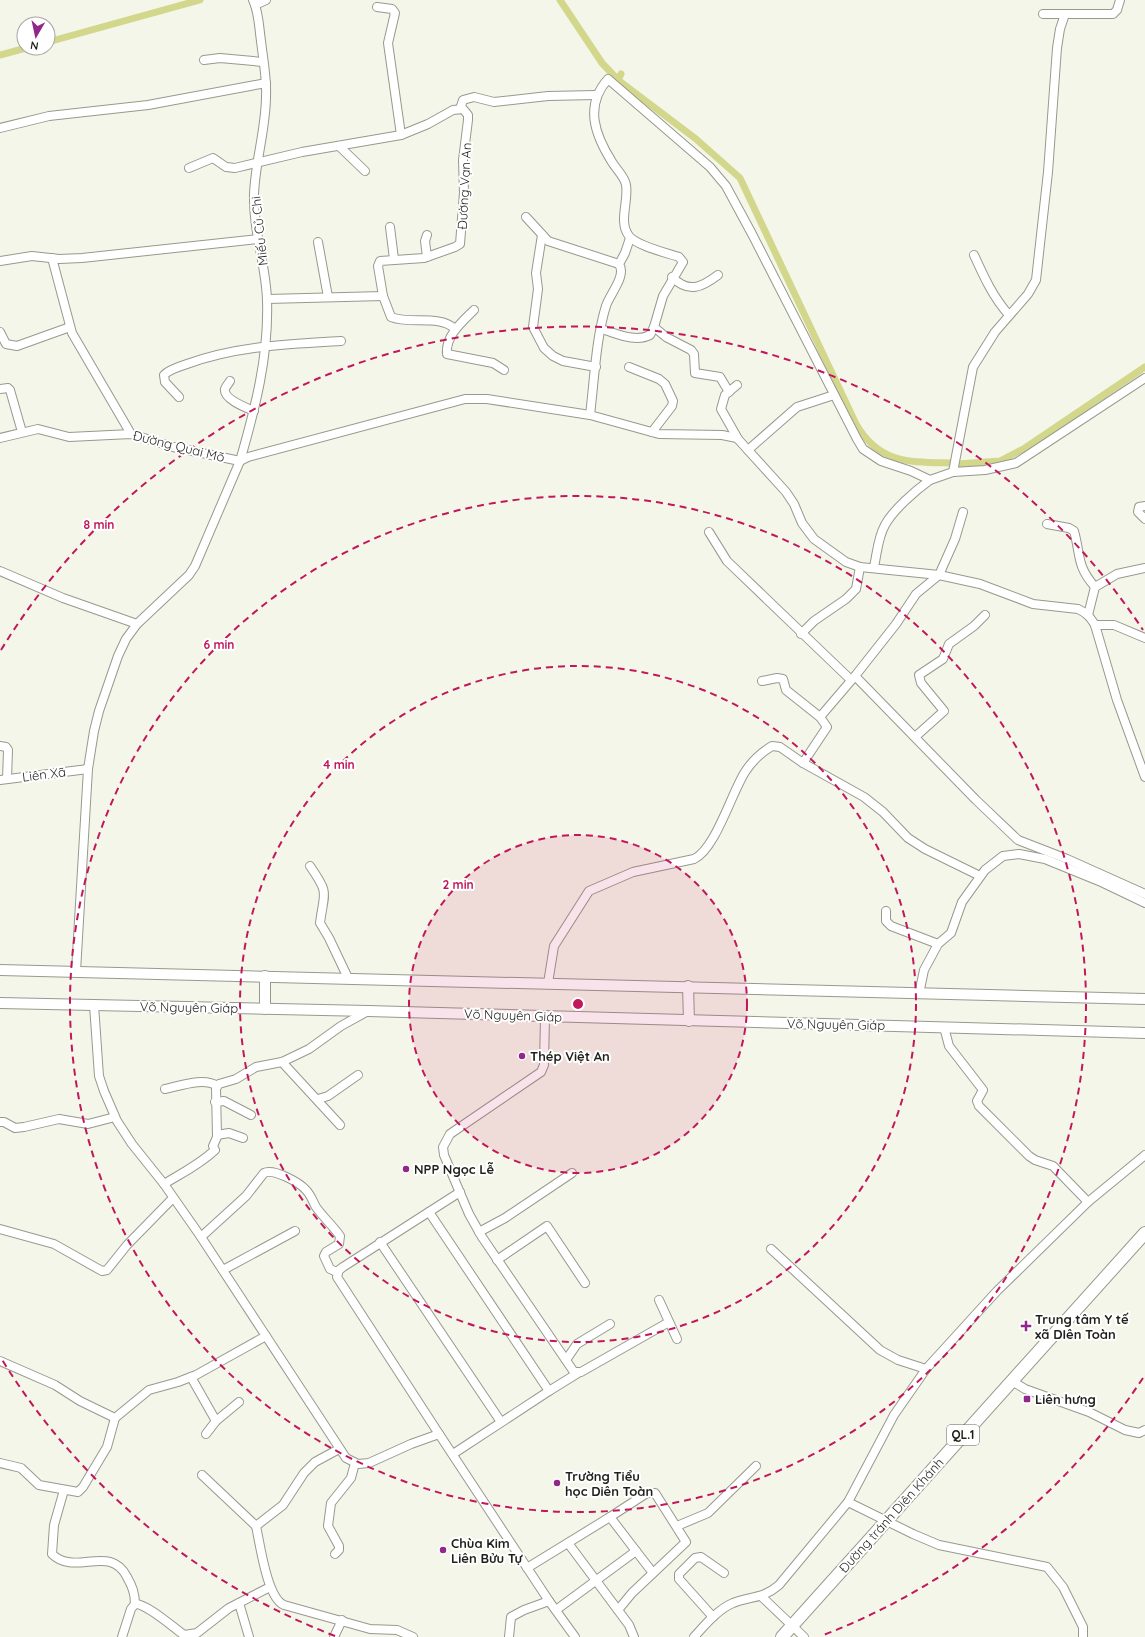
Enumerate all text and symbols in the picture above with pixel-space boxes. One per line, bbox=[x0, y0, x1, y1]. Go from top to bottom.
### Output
north arrow bbox=[16, 16, 56, 56]
text: N bbox=[29, 38, 40, 53]
street label: Đường Vạn An bbox=[454, 142, 474, 230]
street label: Miếu Củ Chi bbox=[247, 195, 271, 267]
street label: Đường Quai Mõ bbox=[131, 427, 227, 465]
text: 8 min bbox=[84, 517, 114, 532]
text: 6 min bbox=[203, 637, 235, 652]
text: 4 min bbox=[323, 757, 355, 772]
street label: Liên Xã bbox=[21, 763, 67, 785]
text: 2 min bbox=[442, 877, 474, 892]
centre of rings bbox=[571, 997, 585, 1011]
street label: Võ Nguyên Giáp bbox=[140, 998, 238, 1016]
street label: Võ Nguyên Giáp bbox=[464, 1005, 562, 1025]
street label: Võ Nguyên Giáp bbox=[787, 1015, 885, 1033]
place label: Thép Việt An bbox=[530, 1048, 610, 1064]
marker: Thép Việt An bbox=[517, 1051, 527, 1061]
place label: NPP Ngọc Lễ bbox=[414, 1161, 495, 1177]
marker: NPP Ngọc Lễ bbox=[401, 1164, 411, 1174]
place label: Trung tâm Y tế xã DIên Toàn bbox=[1035, 1311, 1129, 1342]
marker: Trung tâm Y tế xã DIên Toàn bbox=[1020, 1320, 1032, 1332]
place label: Liên hưng bbox=[1035, 1391, 1096, 1407]
marker: Liên hưng bbox=[1022, 1394, 1032, 1404]
road number: QL.1 bbox=[947, 1425, 979, 1445]
street label: Đường tránh Diên Khánh bbox=[835, 1454, 947, 1576]
place label: Trường Tiểu học Diên Toàn bbox=[565, 1468, 653, 1499]
marker: Trường Tiểu học Diên Toàn bbox=[552, 1478, 562, 1488]
place label: Chùa Kim Liên Bửu Tự bbox=[451, 1535, 523, 1566]
marker: Chùa Kim Liên Bửu Tự bbox=[438, 1545, 448, 1555]

